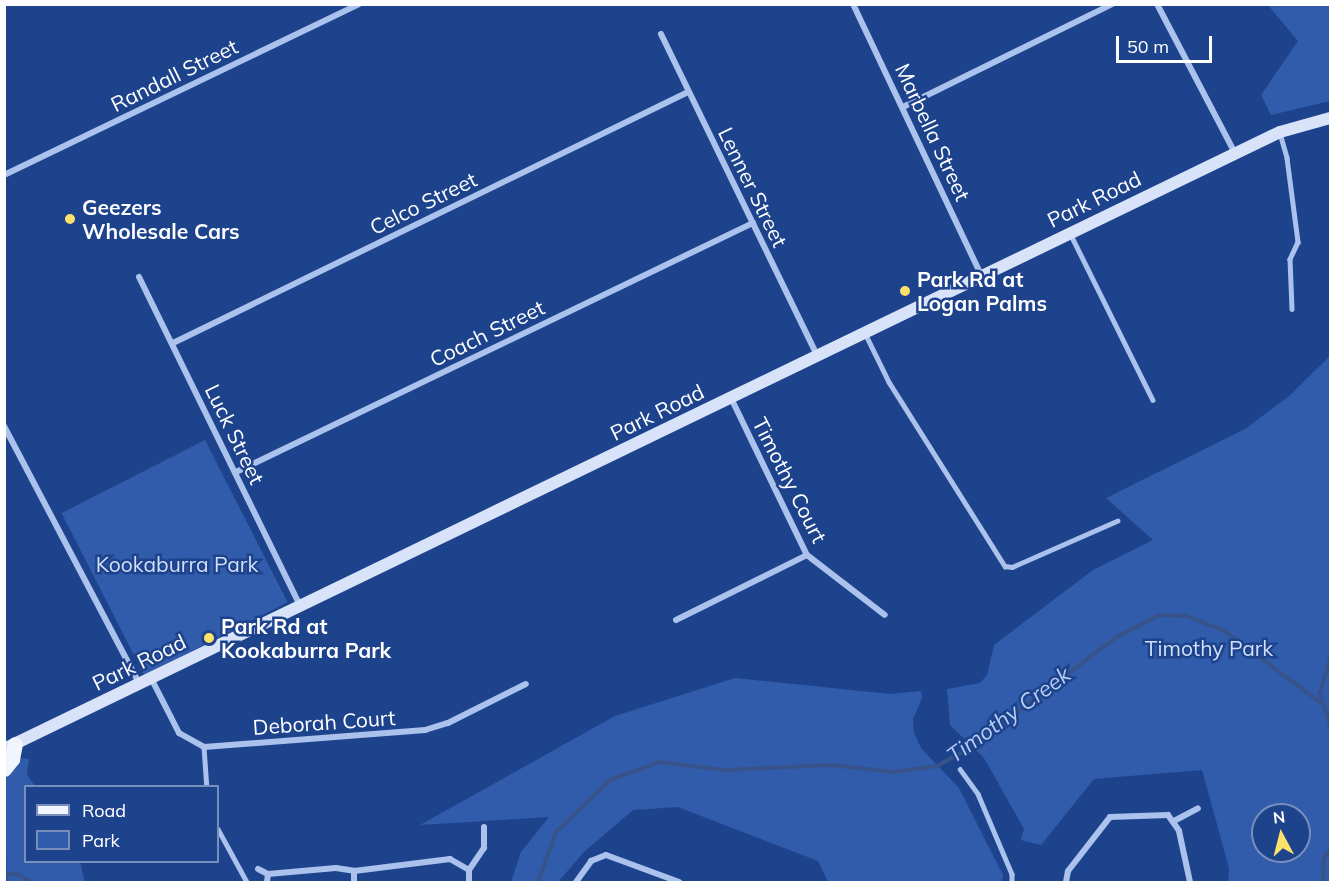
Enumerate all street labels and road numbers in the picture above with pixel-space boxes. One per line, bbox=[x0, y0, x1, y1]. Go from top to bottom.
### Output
street label: Randall Street bbox=[106, 33, 242, 117]
street label: Marbella Street bbox=[890, 59, 976, 205]
street label: Lenner Street bbox=[713, 123, 793, 251]
street label: Celco Street bbox=[365, 166, 481, 240]
street label: Park Road bbox=[1043, 166, 1145, 232]
street label: Coach Street bbox=[426, 294, 548, 372]
street label: Park Road bbox=[606, 379, 708, 445]
street label: Luck Street bbox=[200, 380, 270, 488]
street label: Timothy Court bbox=[748, 413, 832, 547]
street label: Park Road bbox=[88, 629, 190, 695]
street label: Deborah Court bbox=[252, 704, 396, 740]

